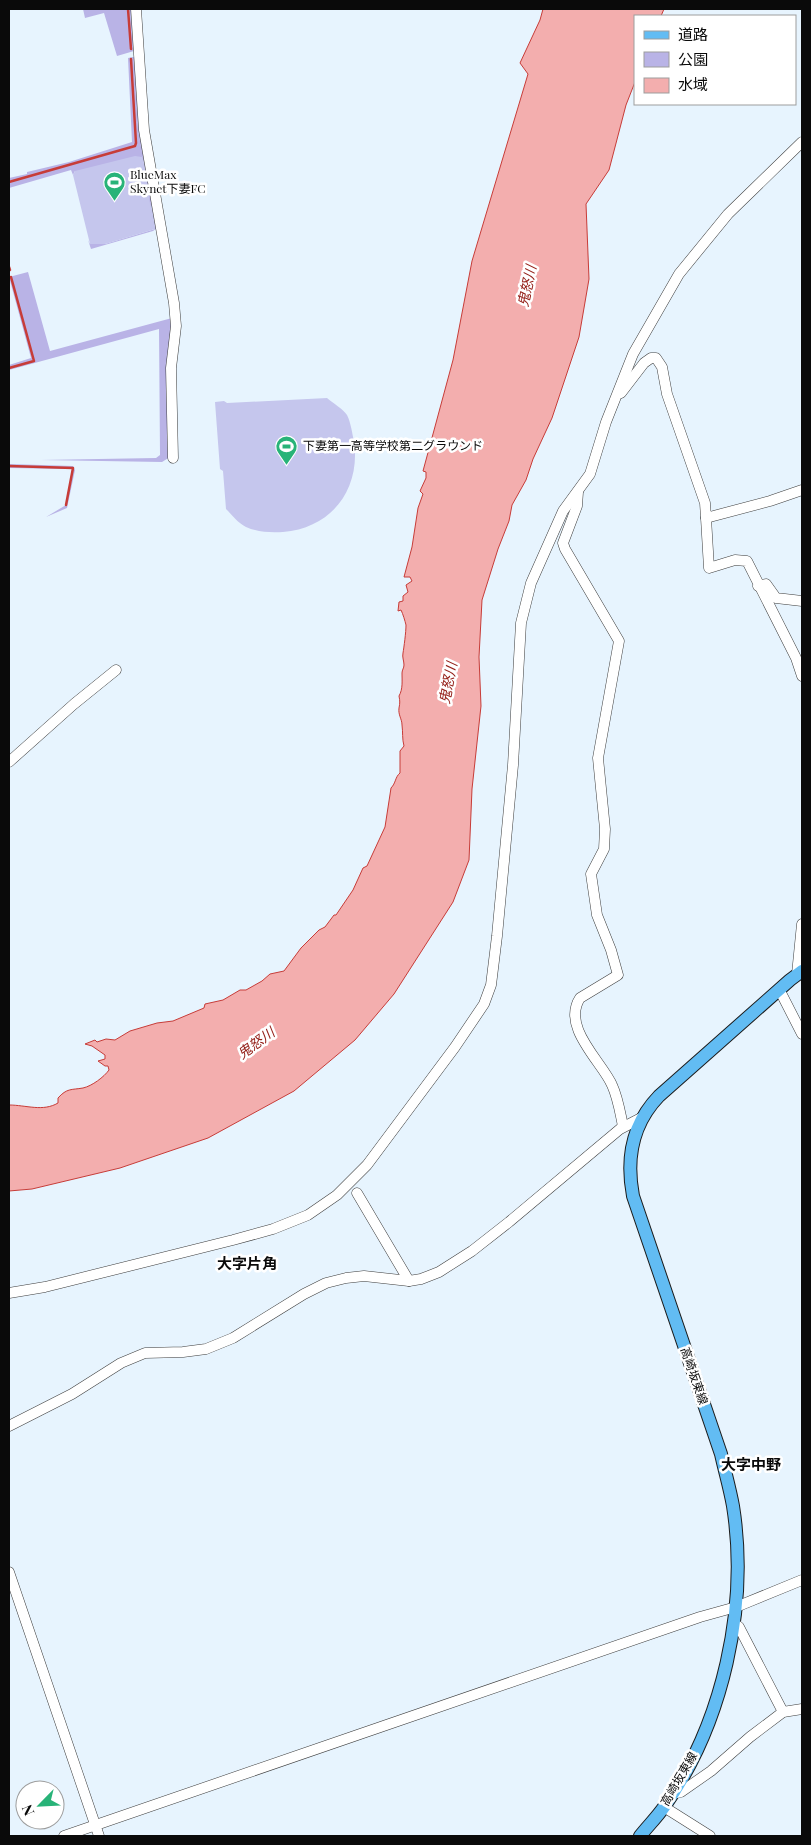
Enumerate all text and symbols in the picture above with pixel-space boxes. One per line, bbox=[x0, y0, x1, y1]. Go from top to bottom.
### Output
legend bbox=[634, 15, 796, 105]
text: 道路 bbox=[678, 24, 708, 44]
text: 公園 bbox=[678, 49, 708, 69]
text: 水域 bbox=[678, 74, 708, 94]
place label: BlueMax Skynet下妻FC bbox=[130, 166, 206, 196]
sports icon: BlueMax Skynet下妻FC bbox=[102, 170, 126, 201]
water label: 鬼怒川 bbox=[513, 261, 541, 308]
sports icon: 下妻第一高等学校第二グラウンド bbox=[275, 434, 299, 465]
place label: 下妻第一高等学校第二グラウンド bbox=[303, 437, 483, 453]
water label: 鬼怒川 bbox=[434, 659, 461, 705]
water label: 鬼怒川 bbox=[233, 1021, 280, 1063]
district label: 大字片角 bbox=[217, 1253, 277, 1273]
street label: 高崎坂東線 bbox=[678, 1345, 712, 1407]
district label: 大字中野 bbox=[721, 1454, 781, 1474]
street label: 高崎坂東線 bbox=[656, 1749, 700, 1808]
north arrow bbox=[15, 1780, 65, 1830]
text: N bbox=[17, 1802, 38, 1819]

